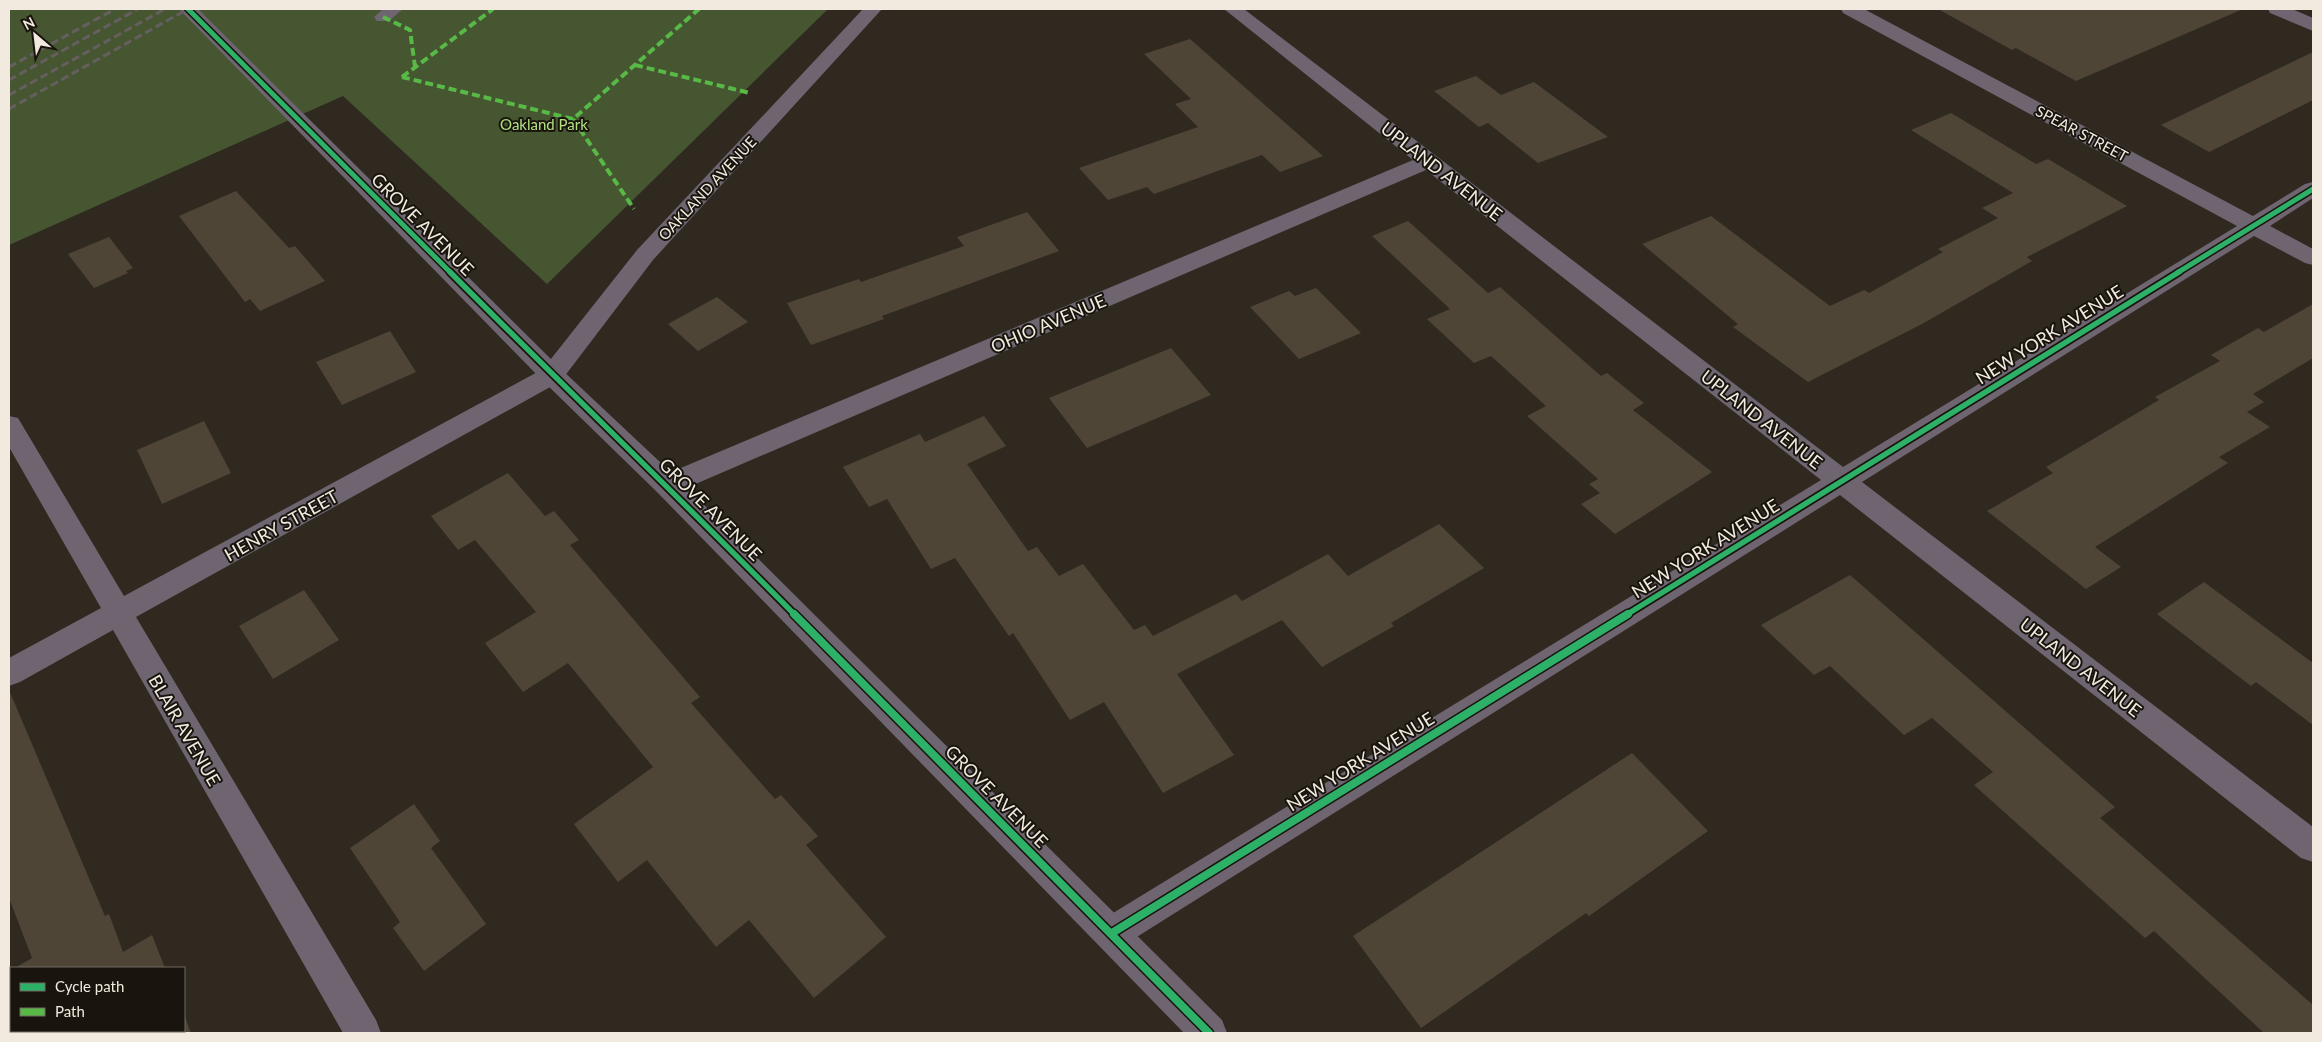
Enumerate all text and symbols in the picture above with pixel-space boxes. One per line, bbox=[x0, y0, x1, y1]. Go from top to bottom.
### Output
north arrow bbox=[10, 10, 60, 60]
text: N bbox=[20, 13, 37, 33]
street label: SPEAR STREET bbox=[2033, 101, 2131, 165]
park label: Oakland Park bbox=[500, 115, 588, 133]
street label: UPLAND AVENUE bbox=[1377, 117, 1507, 225]
street label: OAKLAND AVENUE bbox=[654, 132, 760, 244]
street label: GROVE AVENUE bbox=[367, 168, 479, 280]
street label: NEW YORK AVENUE bbox=[1971, 280, 2127, 388]
street label: OHIO AVENUE bbox=[987, 289, 1109, 357]
street label: UPLAND AVENUE bbox=[1697, 365, 1827, 473]
street label: GROVE AVENUE bbox=[655, 453, 767, 565]
street label: HENRY STREET bbox=[220, 484, 342, 565]
street label: NEW YORK AVENUE bbox=[1627, 494, 1783, 602]
street label: UPLAND AVENUE bbox=[2016, 613, 2146, 721]
street label: BLAIR AVENUE bbox=[144, 671, 226, 789]
street label: NEW YORK AVENUE bbox=[1282, 707, 1438, 815]
street label: GROVE AVENUE bbox=[941, 740, 1053, 852]
legend bbox=[10, 967, 185, 1032]
text: Cycle path bbox=[55, 977, 124, 995]
text: Path bbox=[55, 1002, 85, 1020]

